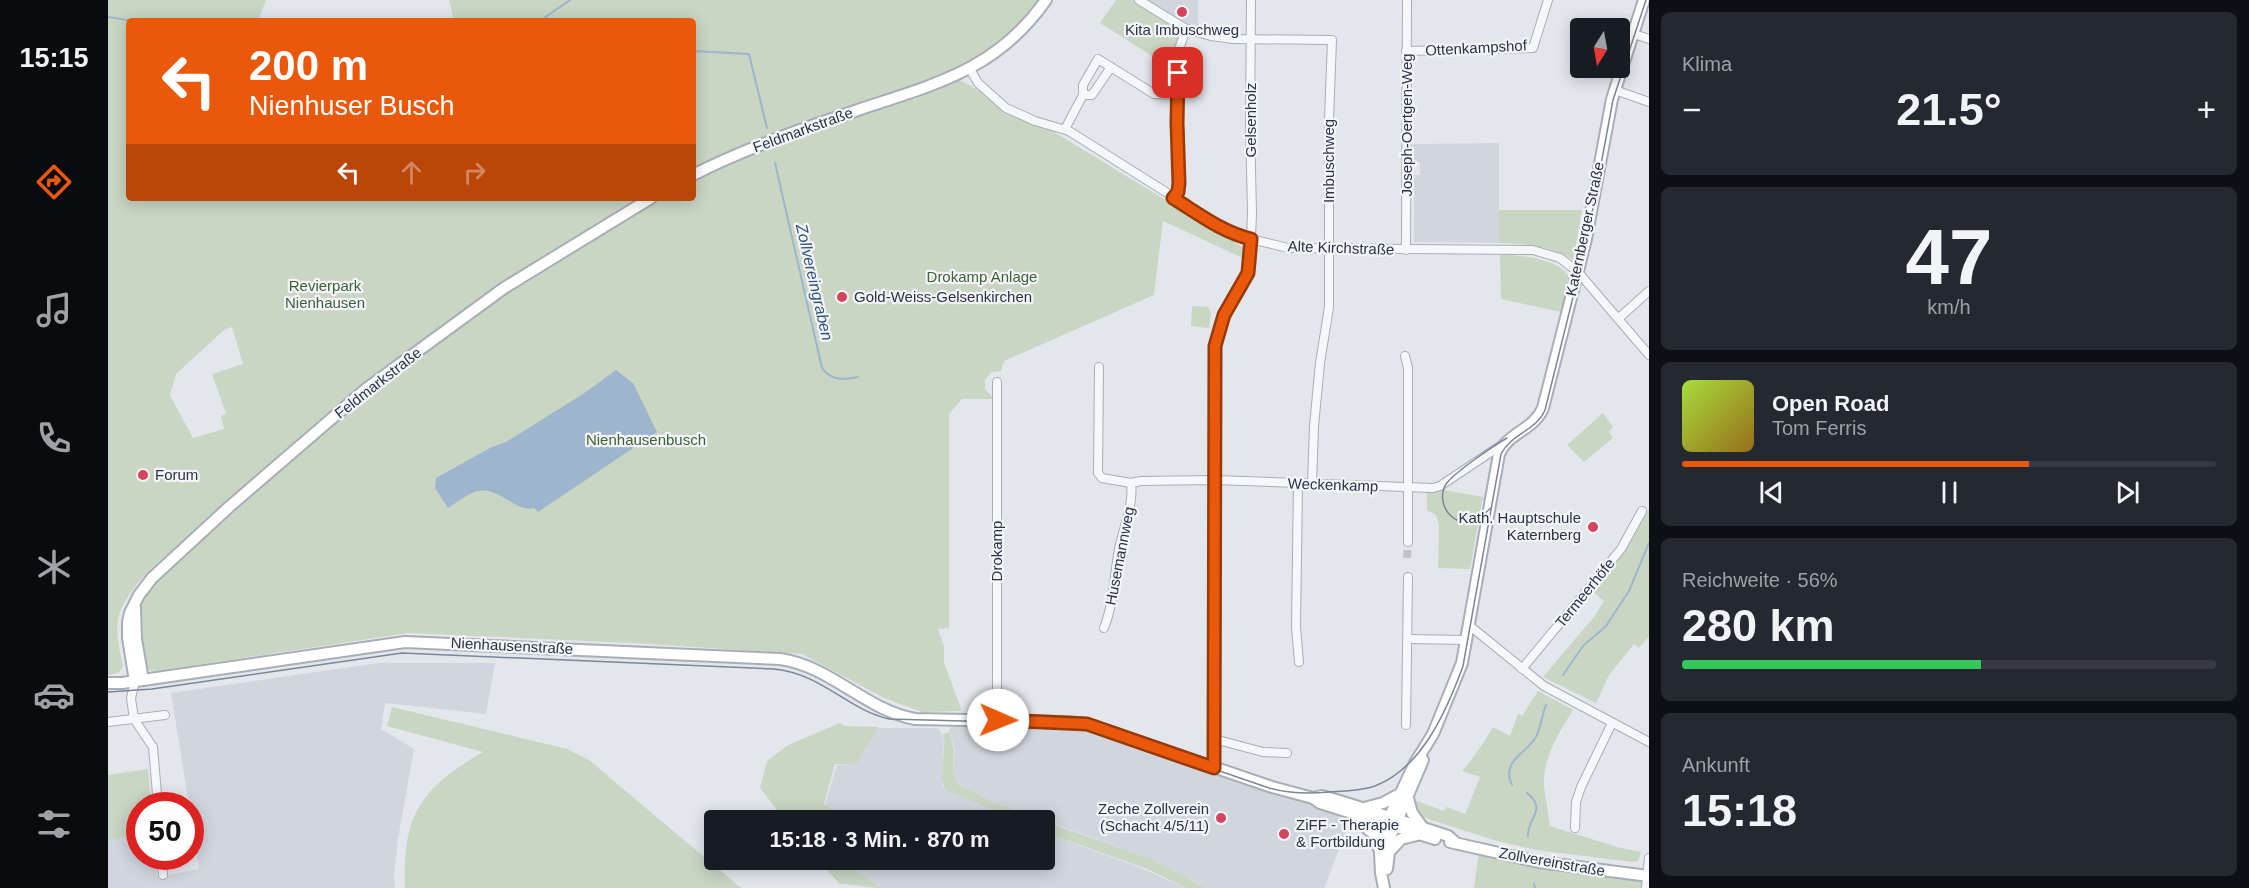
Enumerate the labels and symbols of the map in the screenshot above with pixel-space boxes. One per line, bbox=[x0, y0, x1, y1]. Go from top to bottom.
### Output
marker: Kita Imbuschweg bbox=[1175, 5, 1189, 19]
north arrow bbox=[1570, 18, 1630, 78]
place label: Kita Imbuschweg bbox=[1125, 21, 1239, 38]
street label: Ottenkampshof bbox=[1425, 36, 1528, 59]
pin bbox=[1152, 47, 1203, 98]
street label: Joseph-Oertgen-Weg bbox=[1398, 53, 1415, 197]
street label: Gelsenholz bbox=[1242, 82, 1259, 158]
street label: Feldmarkstraße bbox=[751, 104, 855, 155]
street label: Imbuschweg bbox=[1320, 119, 1337, 203]
street label: Katernberger Straße bbox=[1562, 160, 1607, 298]
water label: Zollvereingraben bbox=[793, 221, 836, 342]
street label: Alte Kirchstraße bbox=[1287, 237, 1395, 258]
park label: Drokamp Anlage bbox=[927, 268, 1037, 285]
park label: Revierpark Nienhausen bbox=[285, 277, 365, 311]
place label: Gold-Weiss-Gelsenkirchen bbox=[854, 288, 1032, 305]
marker: Gold-Weiss-Gelsenkirchen bbox=[835, 290, 849, 304]
street label: Feldmarkstraße bbox=[331, 344, 424, 422]
park label: Nienhausenbusch bbox=[586, 431, 706, 448]
place label: Forum bbox=[155, 466, 198, 483]
marker: Forum bbox=[136, 468, 150, 482]
street label: Weckenkamp bbox=[1287, 474, 1379, 495]
street label: Husemannweg bbox=[1102, 505, 1137, 607]
place label: Kath. Hauptschule Katernberg bbox=[1458, 509, 1581, 543]
marker: Kath. Hauptschule Katernberg bbox=[1586, 520, 1600, 534]
street label: Drokamp bbox=[988, 521, 1005, 581]
street label: Termeerhöfe bbox=[1552, 555, 1618, 631]
street label: Nienhausenstraße bbox=[450, 634, 574, 657]
position arrow bbox=[966, 688, 1030, 752]
speed limit sign: 50 bbox=[126, 792, 204, 870]
place label: Zeche Zollverein (Schacht 4/5/11) bbox=[1098, 800, 1209, 834]
marker: Zeche Zollverein (Schacht 4/5/11) bbox=[1214, 811, 1228, 825]
place label: ZiFF - Therapie & Fortbildung bbox=[1296, 816, 1399, 850]
marker: ZiFF - Therapie & Fortbildung bbox=[1277, 827, 1291, 841]
street label: Zollvereinstraße bbox=[1498, 844, 1607, 879]

